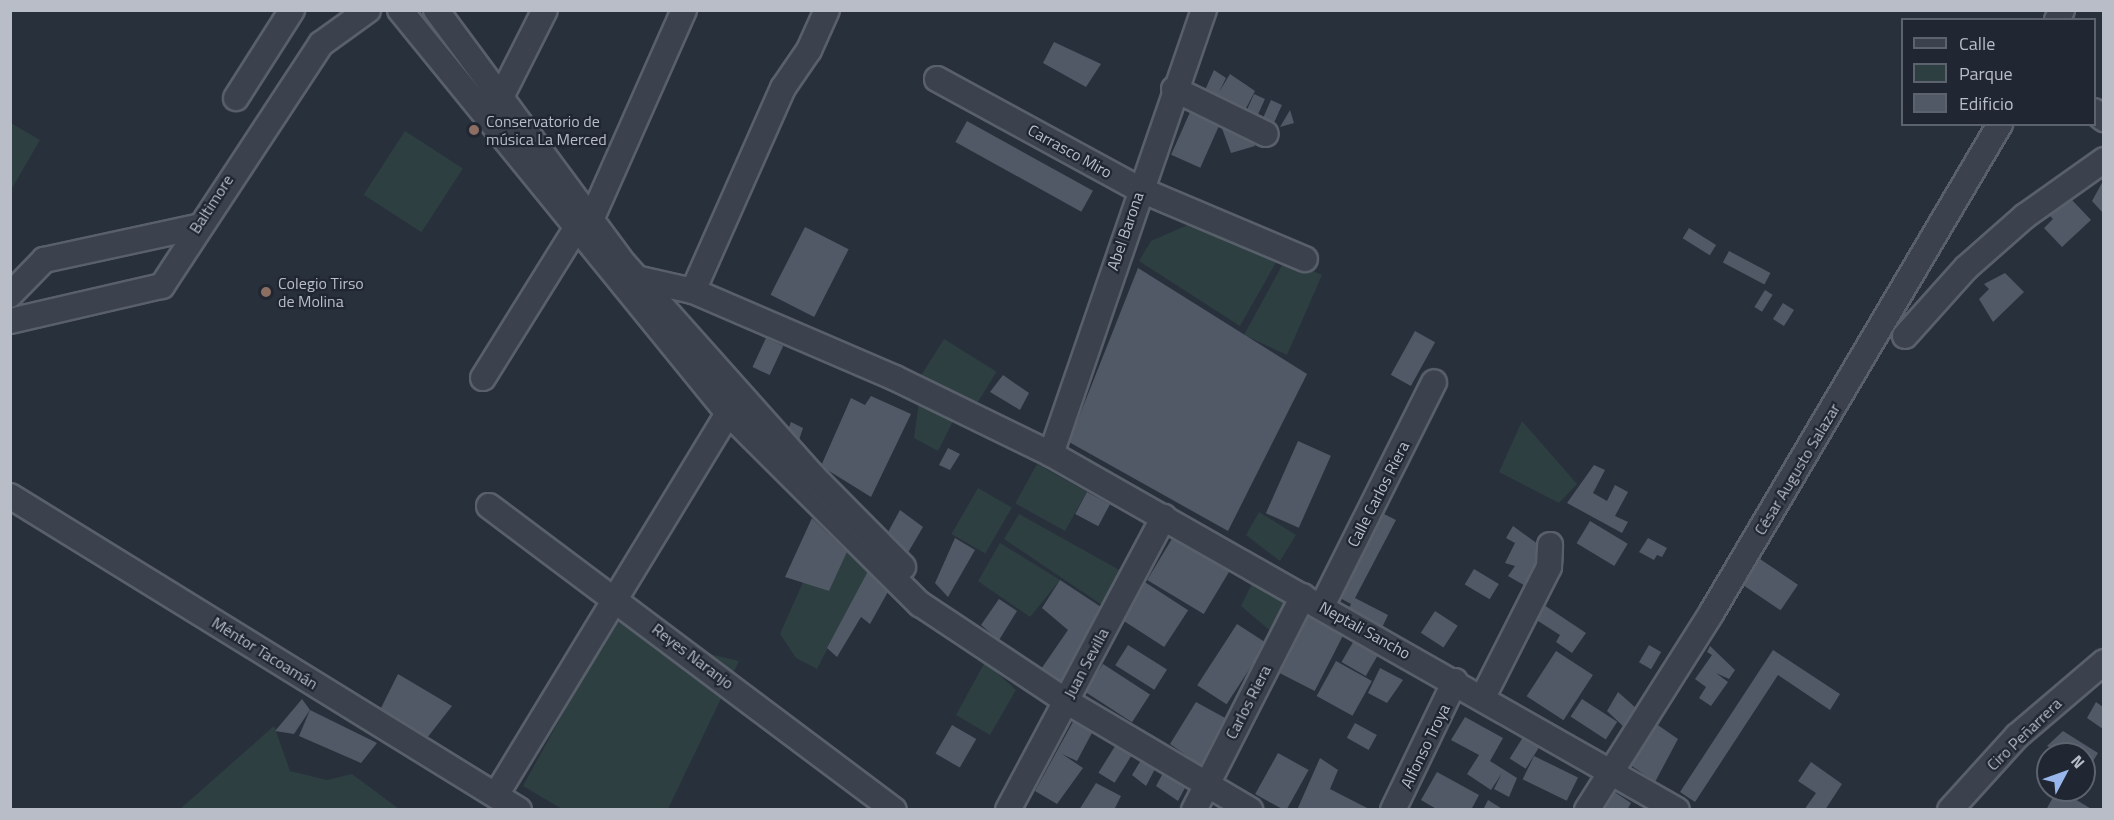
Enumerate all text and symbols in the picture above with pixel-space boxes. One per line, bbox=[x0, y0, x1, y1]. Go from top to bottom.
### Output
legend bbox=[1901, 18, 2096, 126]
text: Calle bbox=[1959, 30, 1995, 57]
text: Parque bbox=[1959, 60, 2013, 87]
text: Edificio bbox=[1959, 90, 2013, 117]
place label: Conservatorio de música La Merced bbox=[486, 111, 607, 149]
street label: Carrasco Miro bbox=[1025, 120, 1115, 182]
marker: Conservatorio de música La Merced bbox=[467, 123, 481, 137]
street label: Baltimore bbox=[185, 171, 237, 237]
street label: Abel Barona bbox=[1103, 189, 1147, 273]
place label: Colegio Tirso de Molina bbox=[278, 273, 364, 311]
marker: Colegio Tirso de Molina bbox=[259, 285, 273, 299]
street label: César Augusto Salazar bbox=[1750, 400, 1844, 538]
street label: Calle Carlos Riera bbox=[1343, 438, 1413, 550]
street label: Neptali Sancho bbox=[1316, 597, 1414, 663]
street label: Méntor Tacoamán bbox=[208, 613, 322, 693]
street label: Reyes Naranjo bbox=[648, 619, 738, 693]
street label: Juan Sevilla bbox=[1060, 625, 1112, 701]
street label: Carlos Riera bbox=[1221, 662, 1275, 742]
street label: Ciro Peñarrera bbox=[1983, 694, 2065, 774]
street label: Alfonso Troya bbox=[1396, 701, 1454, 791]
north arrow bbox=[2036, 742, 2096, 802]
text: N bbox=[2065, 749, 2091, 774]

